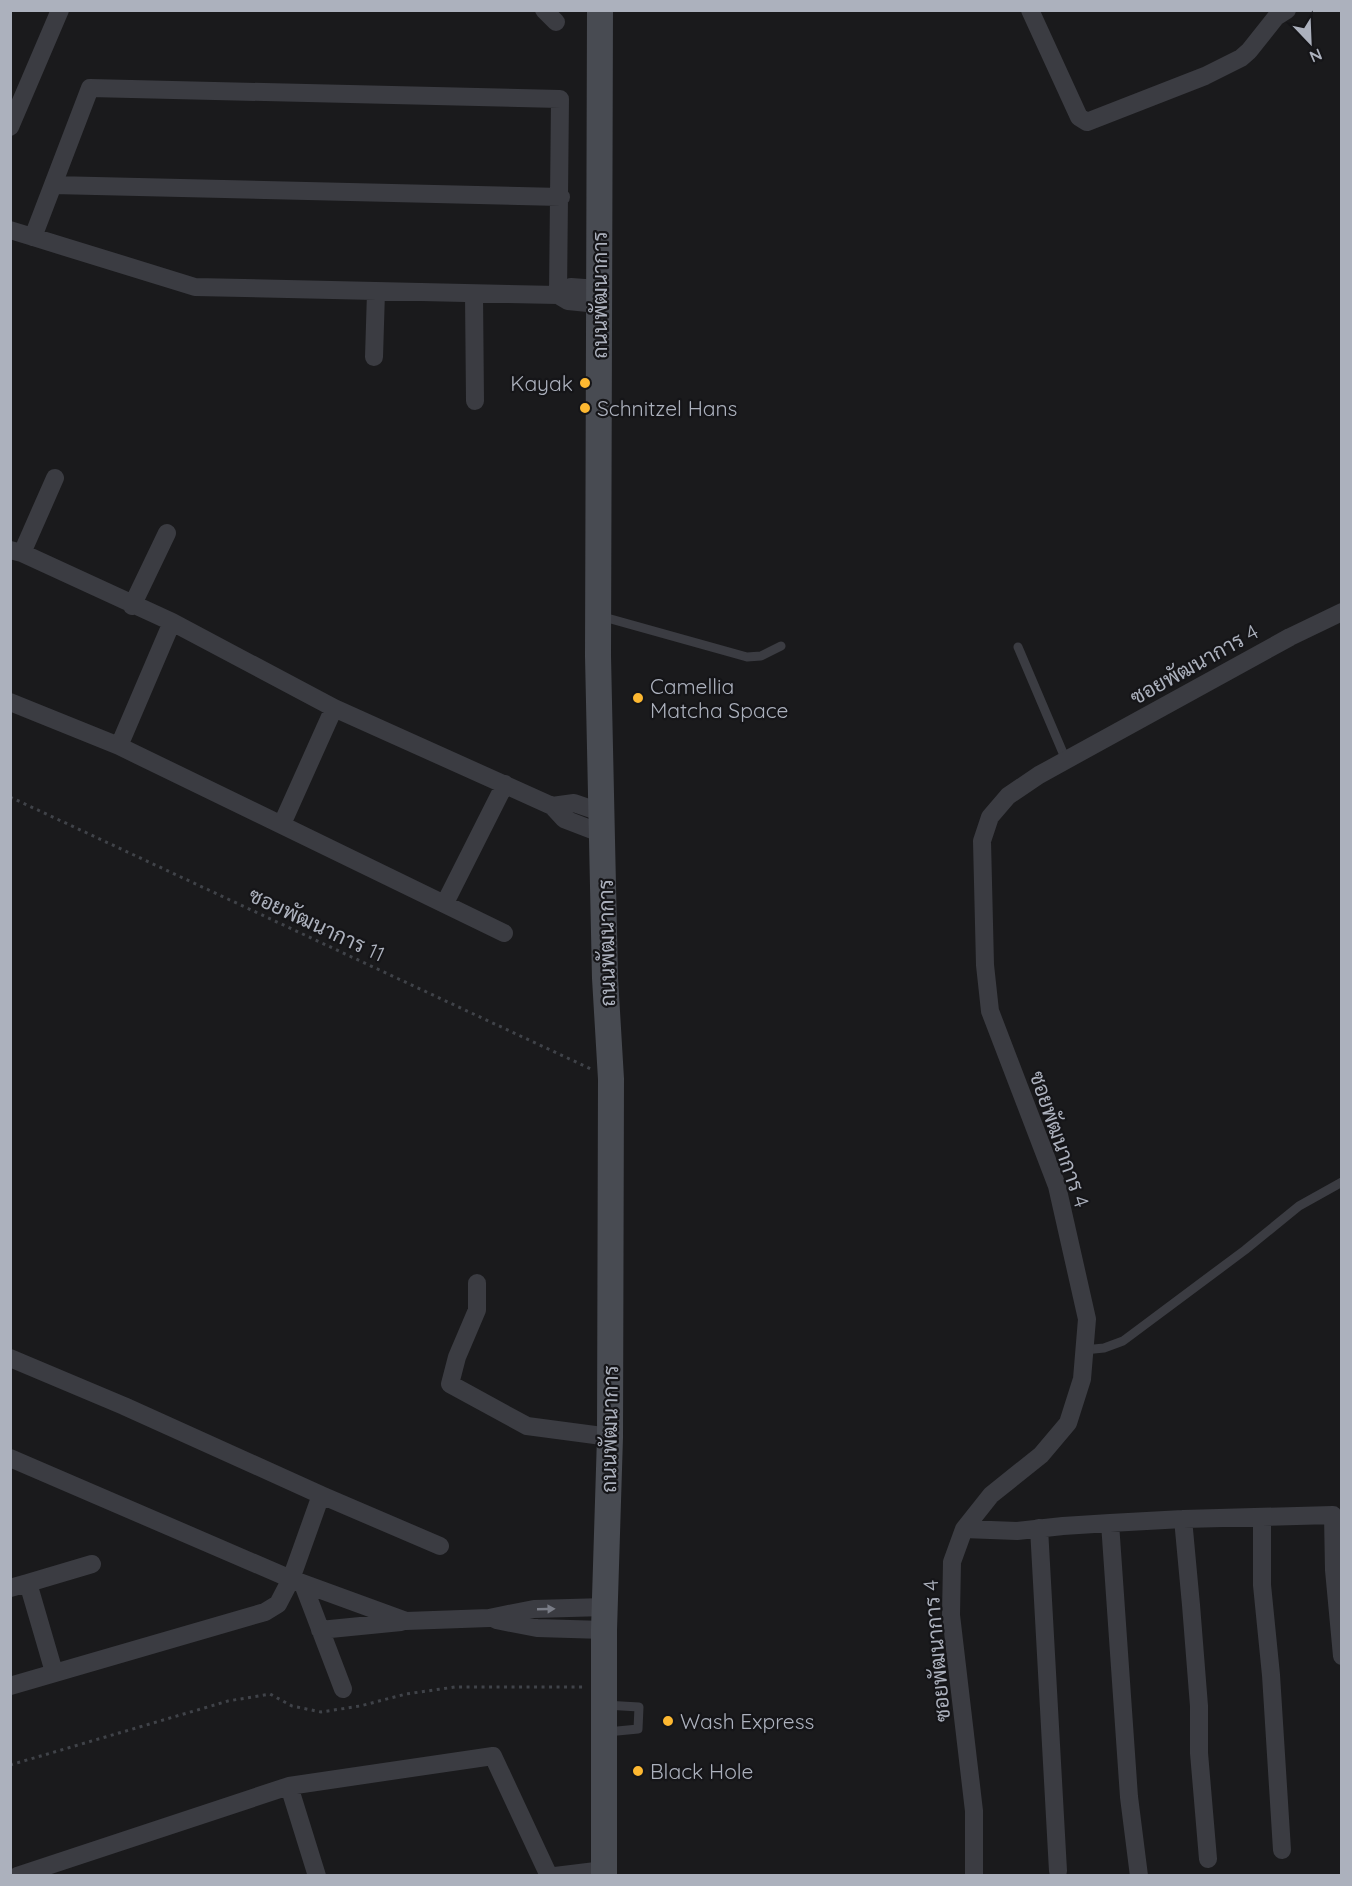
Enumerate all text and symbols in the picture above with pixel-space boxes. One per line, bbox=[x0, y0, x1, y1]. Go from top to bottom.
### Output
north arrow bbox=[1280, 12, 1340, 72]
text: N bbox=[1307, 44, 1325, 67]
street label: ถนนพัฒนาการ bbox=[586, 231, 612, 359]
place label: Kayak bbox=[510, 370, 573, 396]
marker: Kayak bbox=[578, 376, 592, 390]
place label: Schnitzel Hans bbox=[597, 395, 737, 421]
marker: Schnitzel Hans bbox=[578, 401, 592, 415]
street label: ซอยพัฒนาการ 4 bbox=[1125, 618, 1263, 710]
place label: Camellia Matcha Space bbox=[650, 673, 788, 723]
marker: Camellia Matcha Space bbox=[631, 691, 645, 705]
street label: ถนนพัฒนาการ bbox=[592, 879, 620, 1007]
street label: ซอยพัฒนาการ 11 bbox=[245, 881, 389, 967]
street label: ซอยพัฒนาการ 4 bbox=[1024, 1067, 1096, 1211]
street label: ถนนพัฒนาการ bbox=[595, 1365, 623, 1493]
street label: ซอยพัฒนาการ 4 bbox=[917, 1579, 955, 1723]
one-way arrow bbox=[537, 1604, 556, 1613]
place label: Wash Express bbox=[680, 1708, 814, 1734]
marker: Wash Express bbox=[661, 1714, 675, 1728]
place label: Black Hole bbox=[650, 1758, 753, 1784]
marker: Black Hole bbox=[631, 1764, 645, 1778]

